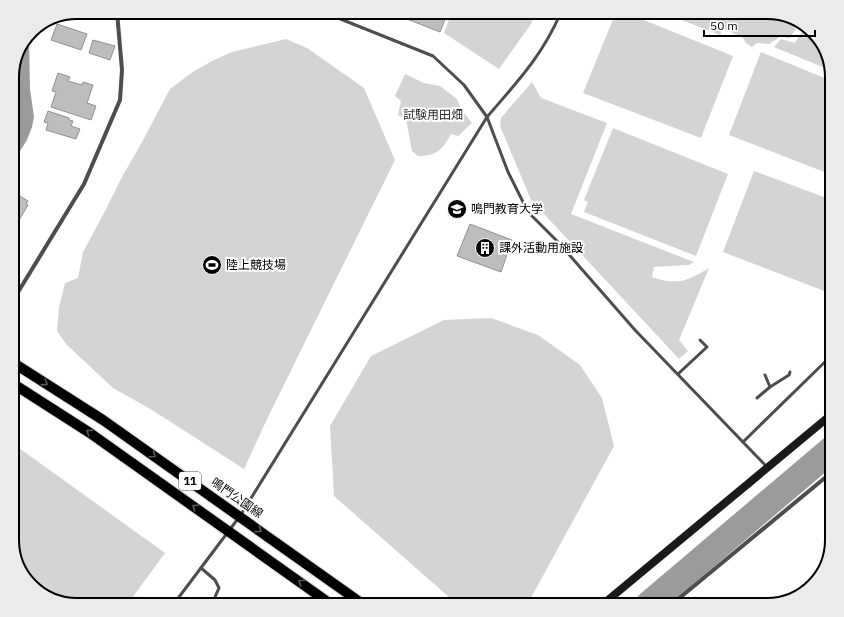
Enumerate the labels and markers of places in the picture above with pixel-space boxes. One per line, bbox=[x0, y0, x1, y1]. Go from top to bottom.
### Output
school or university icon: 鳴門教育大学 bbox=[446, 198, 468, 220]
place label: 鳴門教育大学 bbox=[471, 201, 543, 216]
building icon: 課外活動用施設 bbox=[474, 237, 496, 259]
place label: 課外活動用施設 bbox=[499, 240, 583, 255]
sports icon: 陸上競技場 bbox=[201, 254, 223, 276]
place label: 陸上競技場 bbox=[226, 257, 286, 272]

